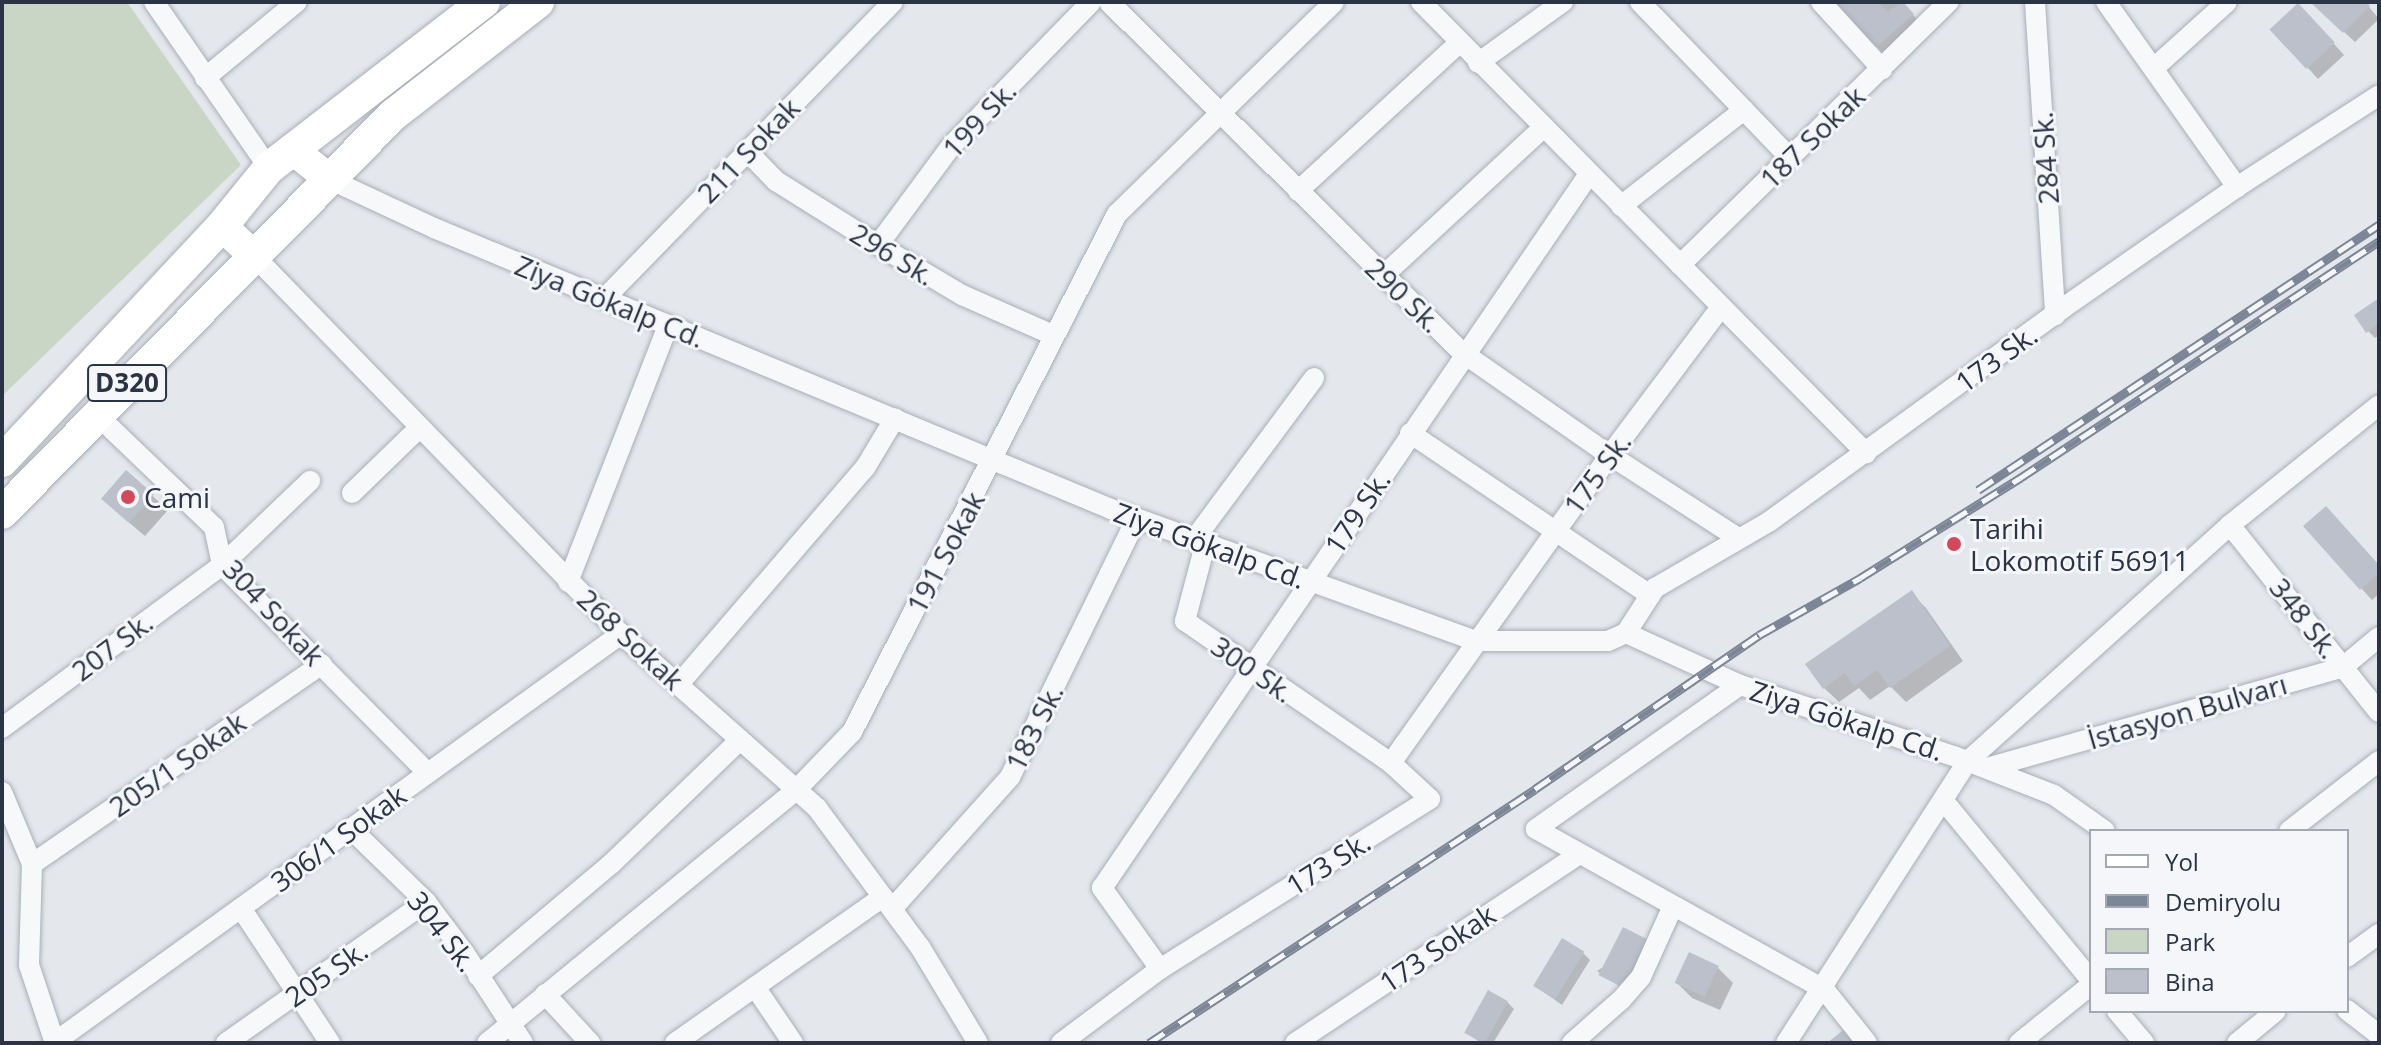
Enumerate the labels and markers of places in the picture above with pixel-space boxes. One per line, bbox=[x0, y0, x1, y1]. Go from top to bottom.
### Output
place label: Cami bbox=[144, 480, 210, 514]
marker: Cami bbox=[119, 488, 137, 506]
place label: Tarihi Lokomotif 56911 bbox=[1970, 511, 2190, 577]
marker: Tarihi Lokomotif 56911 bbox=[1945, 535, 1963, 553]

